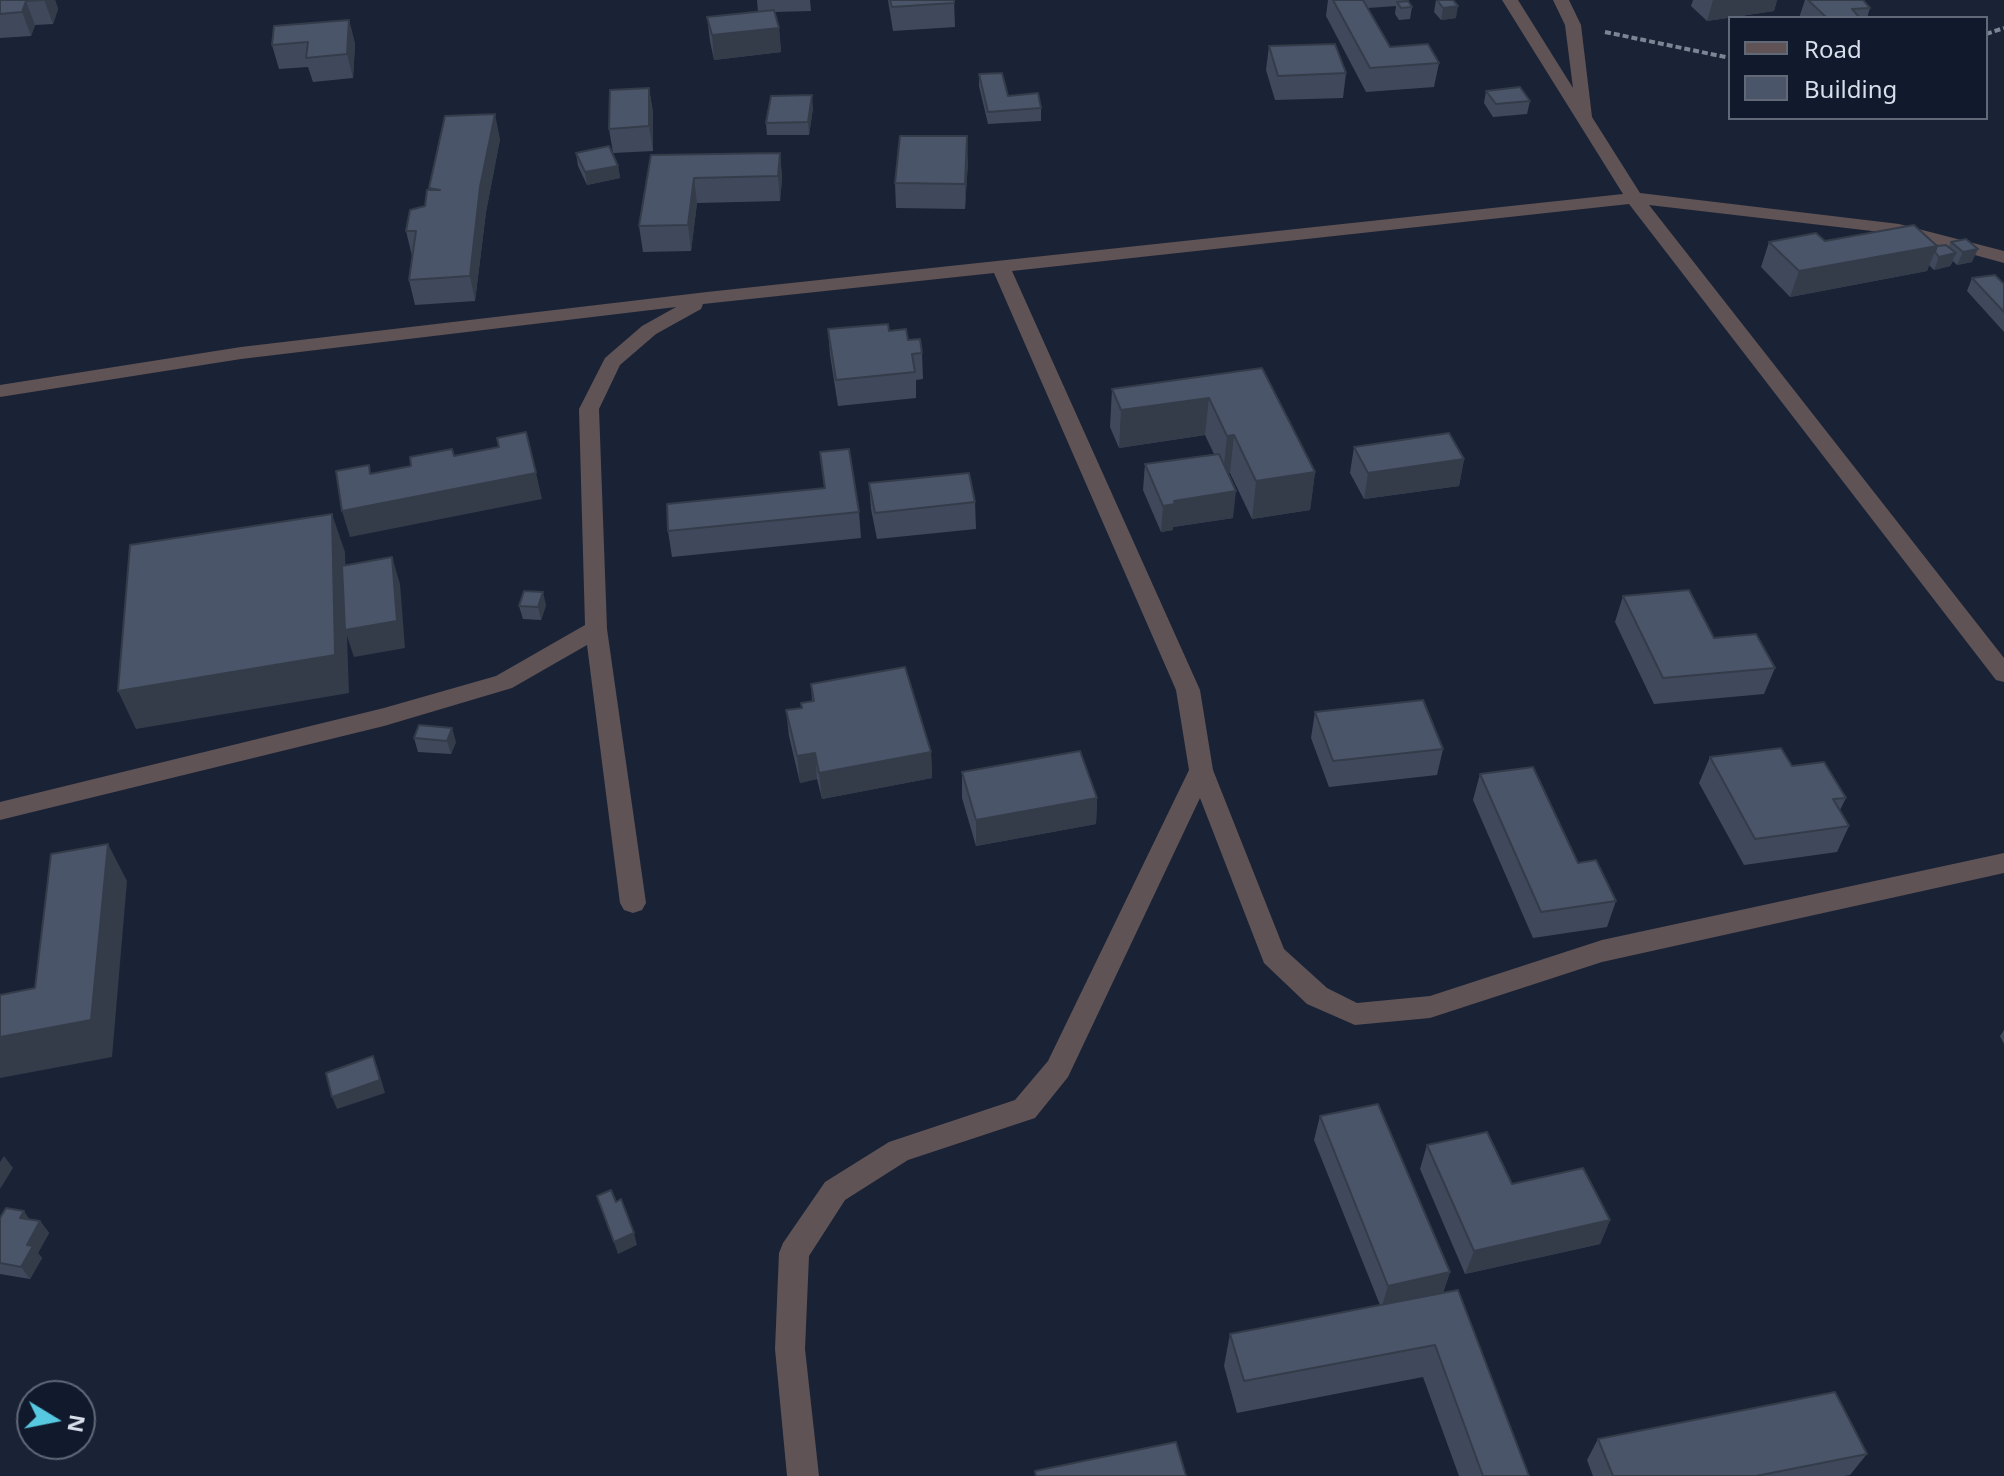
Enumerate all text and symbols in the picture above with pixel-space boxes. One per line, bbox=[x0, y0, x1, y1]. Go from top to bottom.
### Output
legend bbox=[1728, 16, 1988, 120]
text: Road bbox=[1804, 32, 1862, 65]
text: Building bbox=[1804, 72, 1897, 105]
north arrow bbox=[16, 1380, 96, 1460]
text: N bbox=[61, 1412, 94, 1435]

